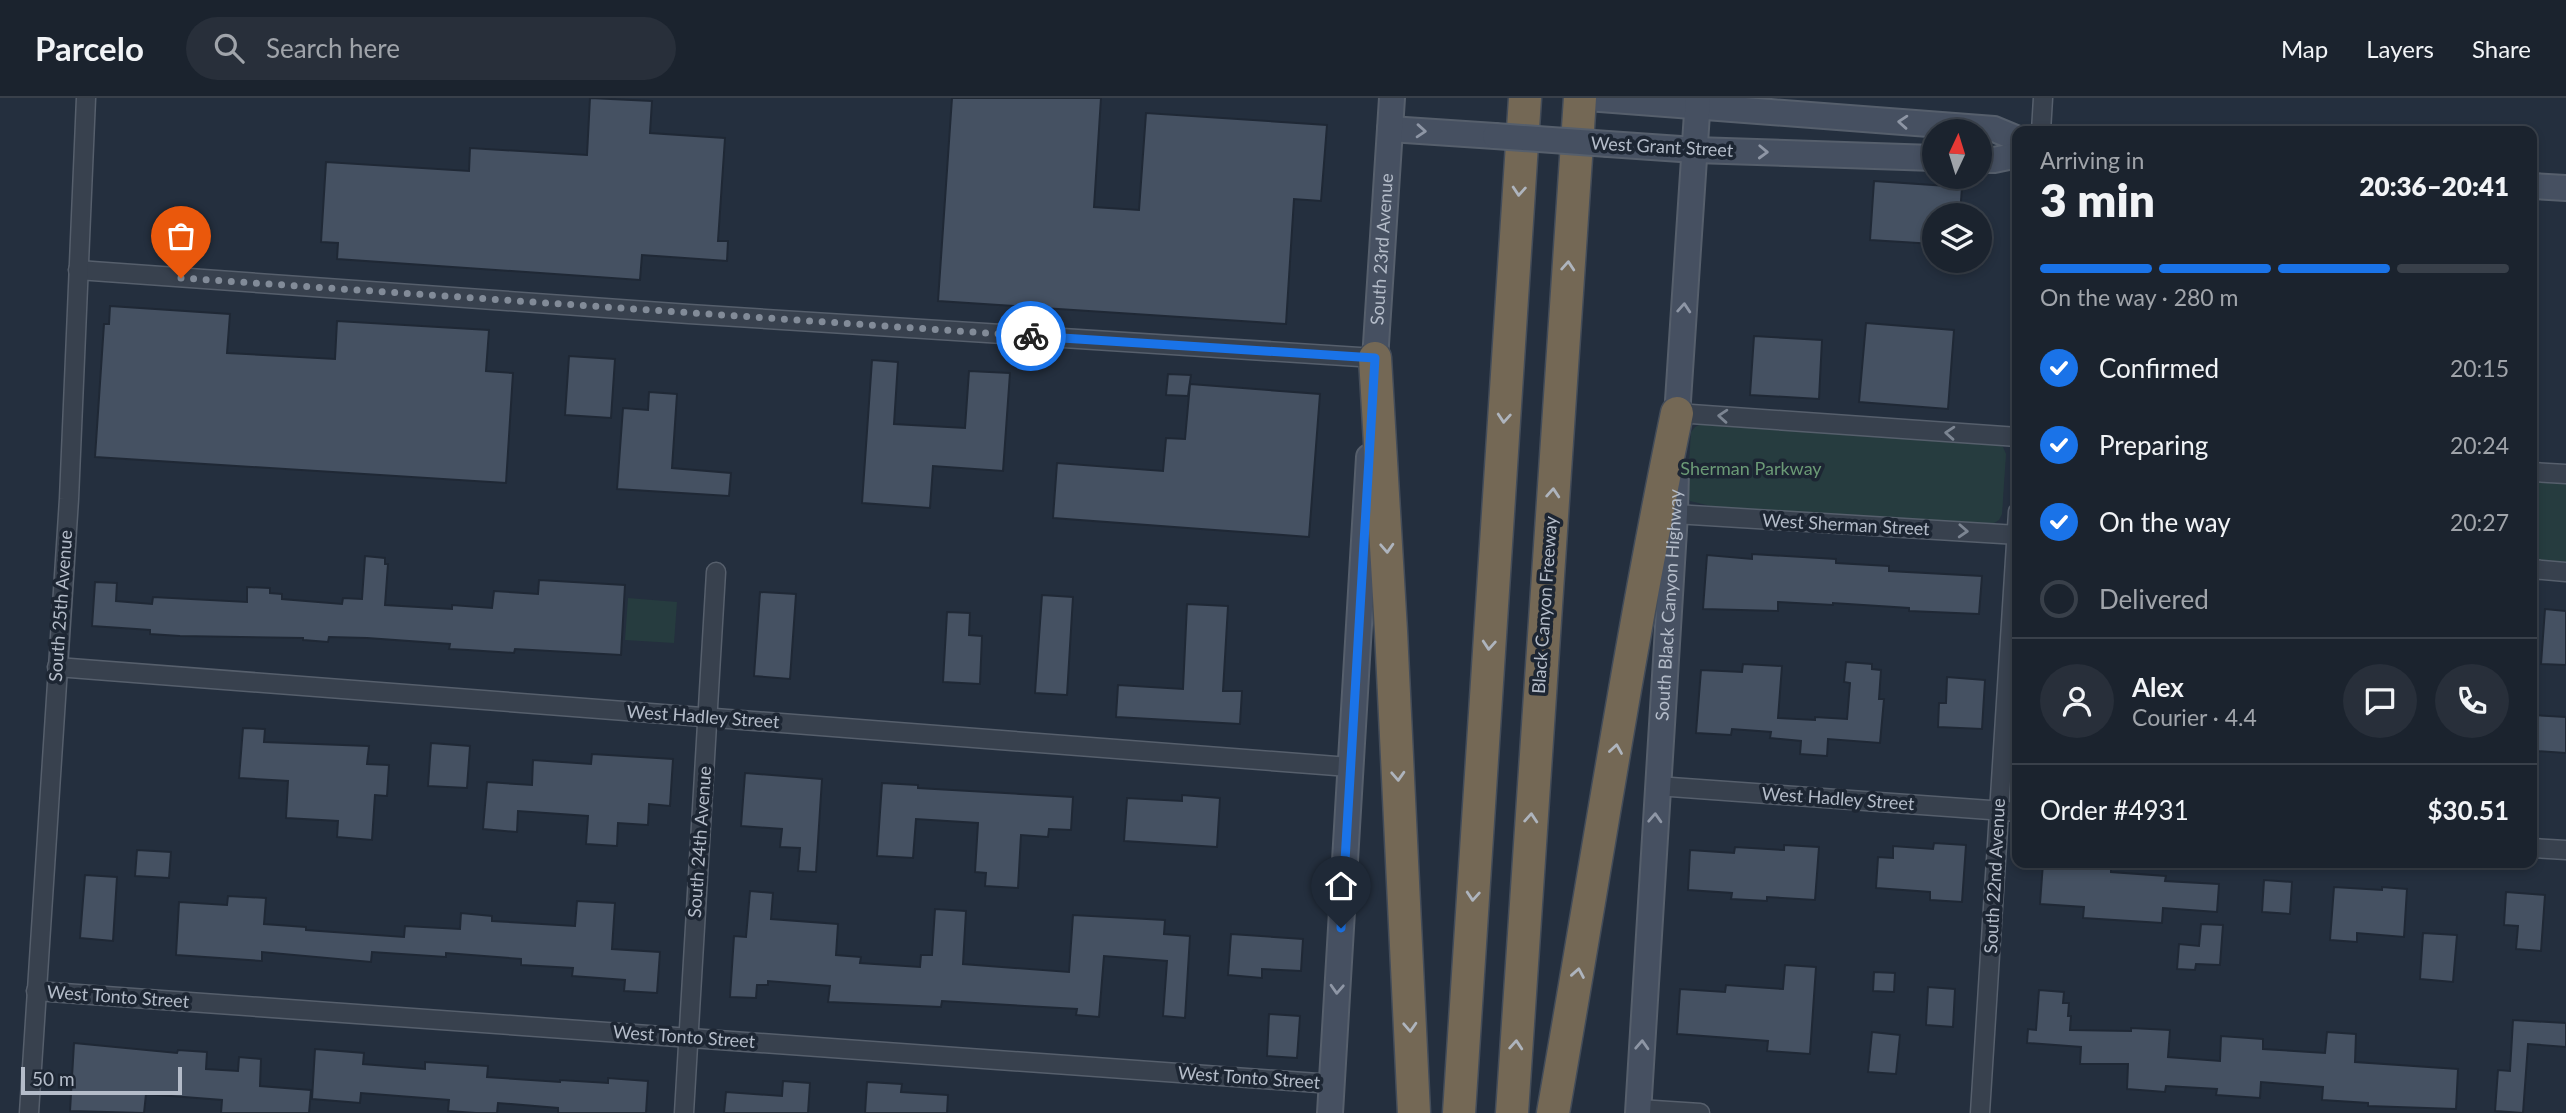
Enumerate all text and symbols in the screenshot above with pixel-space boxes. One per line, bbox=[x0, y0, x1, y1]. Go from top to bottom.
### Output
search box bbox=[186, 17, 676, 80]
text: Parcelo bbox=[35, 28, 144, 68]
icon: search bbox=[210, 29, 248, 67]
text: Search here bbox=[266, 32, 400, 64]
text: Map bbox=[2281, 34, 2328, 63]
text: Layers bbox=[2366, 34, 2434, 63]
text: Share bbox=[2472, 34, 2531, 63]
one-way arrow bbox=[1897, 115, 1908, 130]
north arrow bbox=[1922, 119, 1992, 189]
map controls bbox=[1922, 119, 1992, 273]
one-way arrow bbox=[1416, 123, 1427, 138]
street label: West Grant Street bbox=[1590, 131, 1734, 161]
one-way arrow bbox=[1758, 145, 1769, 160]
text: Arriving in bbox=[2040, 146, 2144, 174]
text: 20:36–20:41 bbox=[2359, 170, 2509, 202]
text: 3 min bbox=[2040, 172, 2155, 227]
street label: South 23rd Avenue bbox=[1365, 173, 1397, 326]
one-way arrow bbox=[1512, 185, 1527, 196]
button: layers bbox=[1922, 203, 1992, 273]
pin bbox=[151, 206, 211, 278]
icon: bag bbox=[162, 217, 200, 255]
one-way arrow bbox=[1561, 260, 1576, 271]
text: On the way · 280 m bbox=[2040, 283, 2239, 311]
courier bbox=[996, 301, 1066, 371]
one-way arrow bbox=[1676, 303, 1691, 314]
icon: bike bbox=[1012, 317, 1050, 355]
icon: check bbox=[2040, 349, 2078, 387]
text: Confirmed bbox=[2099, 352, 2219, 384]
text: 20:15 bbox=[2450, 354, 2509, 382]
one-way arrow bbox=[1717, 409, 1728, 424]
one-way arrow bbox=[1497, 412, 1512, 423]
one-way arrow bbox=[1944, 425, 1955, 440]
icon: check bbox=[2040, 426, 2078, 464]
text: Preparing bbox=[2099, 429, 2208, 461]
text: 20:24 bbox=[2450, 431, 2509, 459]
park label: Sherman Parkway bbox=[1680, 457, 1822, 479]
one-way arrow bbox=[1545, 487, 1560, 498]
street label: South Black Canyon Highway bbox=[1650, 488, 1686, 721]
icon: check bbox=[2040, 503, 2078, 541]
text: On the way bbox=[2099, 506, 2231, 538]
text: 20:27 bbox=[2450, 508, 2509, 536]
street label: West Sherman Street bbox=[1762, 509, 1931, 539]
street label: Black Canyon Freeway bbox=[1527, 515, 1561, 695]
one-way arrow bbox=[1958, 524, 1969, 539]
street label: South 25th Avenue bbox=[44, 529, 76, 683]
one-way arrow bbox=[1379, 543, 1394, 554]
text: Delivered bbox=[2099, 583, 2209, 615]
one-way arrow bbox=[1482, 639, 1497, 650]
button: person bbox=[2040, 664, 2114, 738]
button: chat bbox=[2343, 664, 2417, 738]
button: phone bbox=[2435, 664, 2509, 738]
text: Alex bbox=[2132, 671, 2184, 703]
street label: West Hadley Street bbox=[626, 700, 781, 732]
text: Courier · 4.4 bbox=[2132, 703, 2257, 731]
one-way arrow bbox=[1608, 743, 1623, 755]
street label: South 24th Avenue bbox=[683, 765, 715, 919]
one-way arrow bbox=[1390, 770, 1405, 781]
street label: West Hadley Street bbox=[1761, 782, 1916, 814]
text: Order #4931 bbox=[2040, 794, 2189, 826]
text: $30.51 bbox=[2427, 794, 2509, 826]
street label: South 22nd Avenue bbox=[1979, 798, 2009, 954]
one-way arrow bbox=[1523, 812, 1538, 823]
one-way arrow bbox=[1648, 812, 1663, 823]
pin bbox=[1311, 856, 1371, 928]
icon: home bbox=[1322, 867, 1360, 905]
one-way arrow bbox=[1466, 891, 1481, 902]
one-way arrow bbox=[1570, 967, 1585, 979]
street label: West Tonto Street bbox=[46, 980, 191, 1012]
one-way arrow bbox=[1330, 983, 1345, 994]
street label: West Tonto Street bbox=[612, 1020, 757, 1052]
one-way arrow bbox=[1403, 1022, 1418, 1033]
one-way arrow bbox=[1508, 1039, 1523, 1050]
one-way arrow bbox=[1635, 1039, 1650, 1050]
street label: West Tonto Street bbox=[1177, 1061, 1322, 1093]
scale bar bbox=[21, 1064, 182, 1096]
text: 50 m bbox=[32, 1067, 75, 1090]

